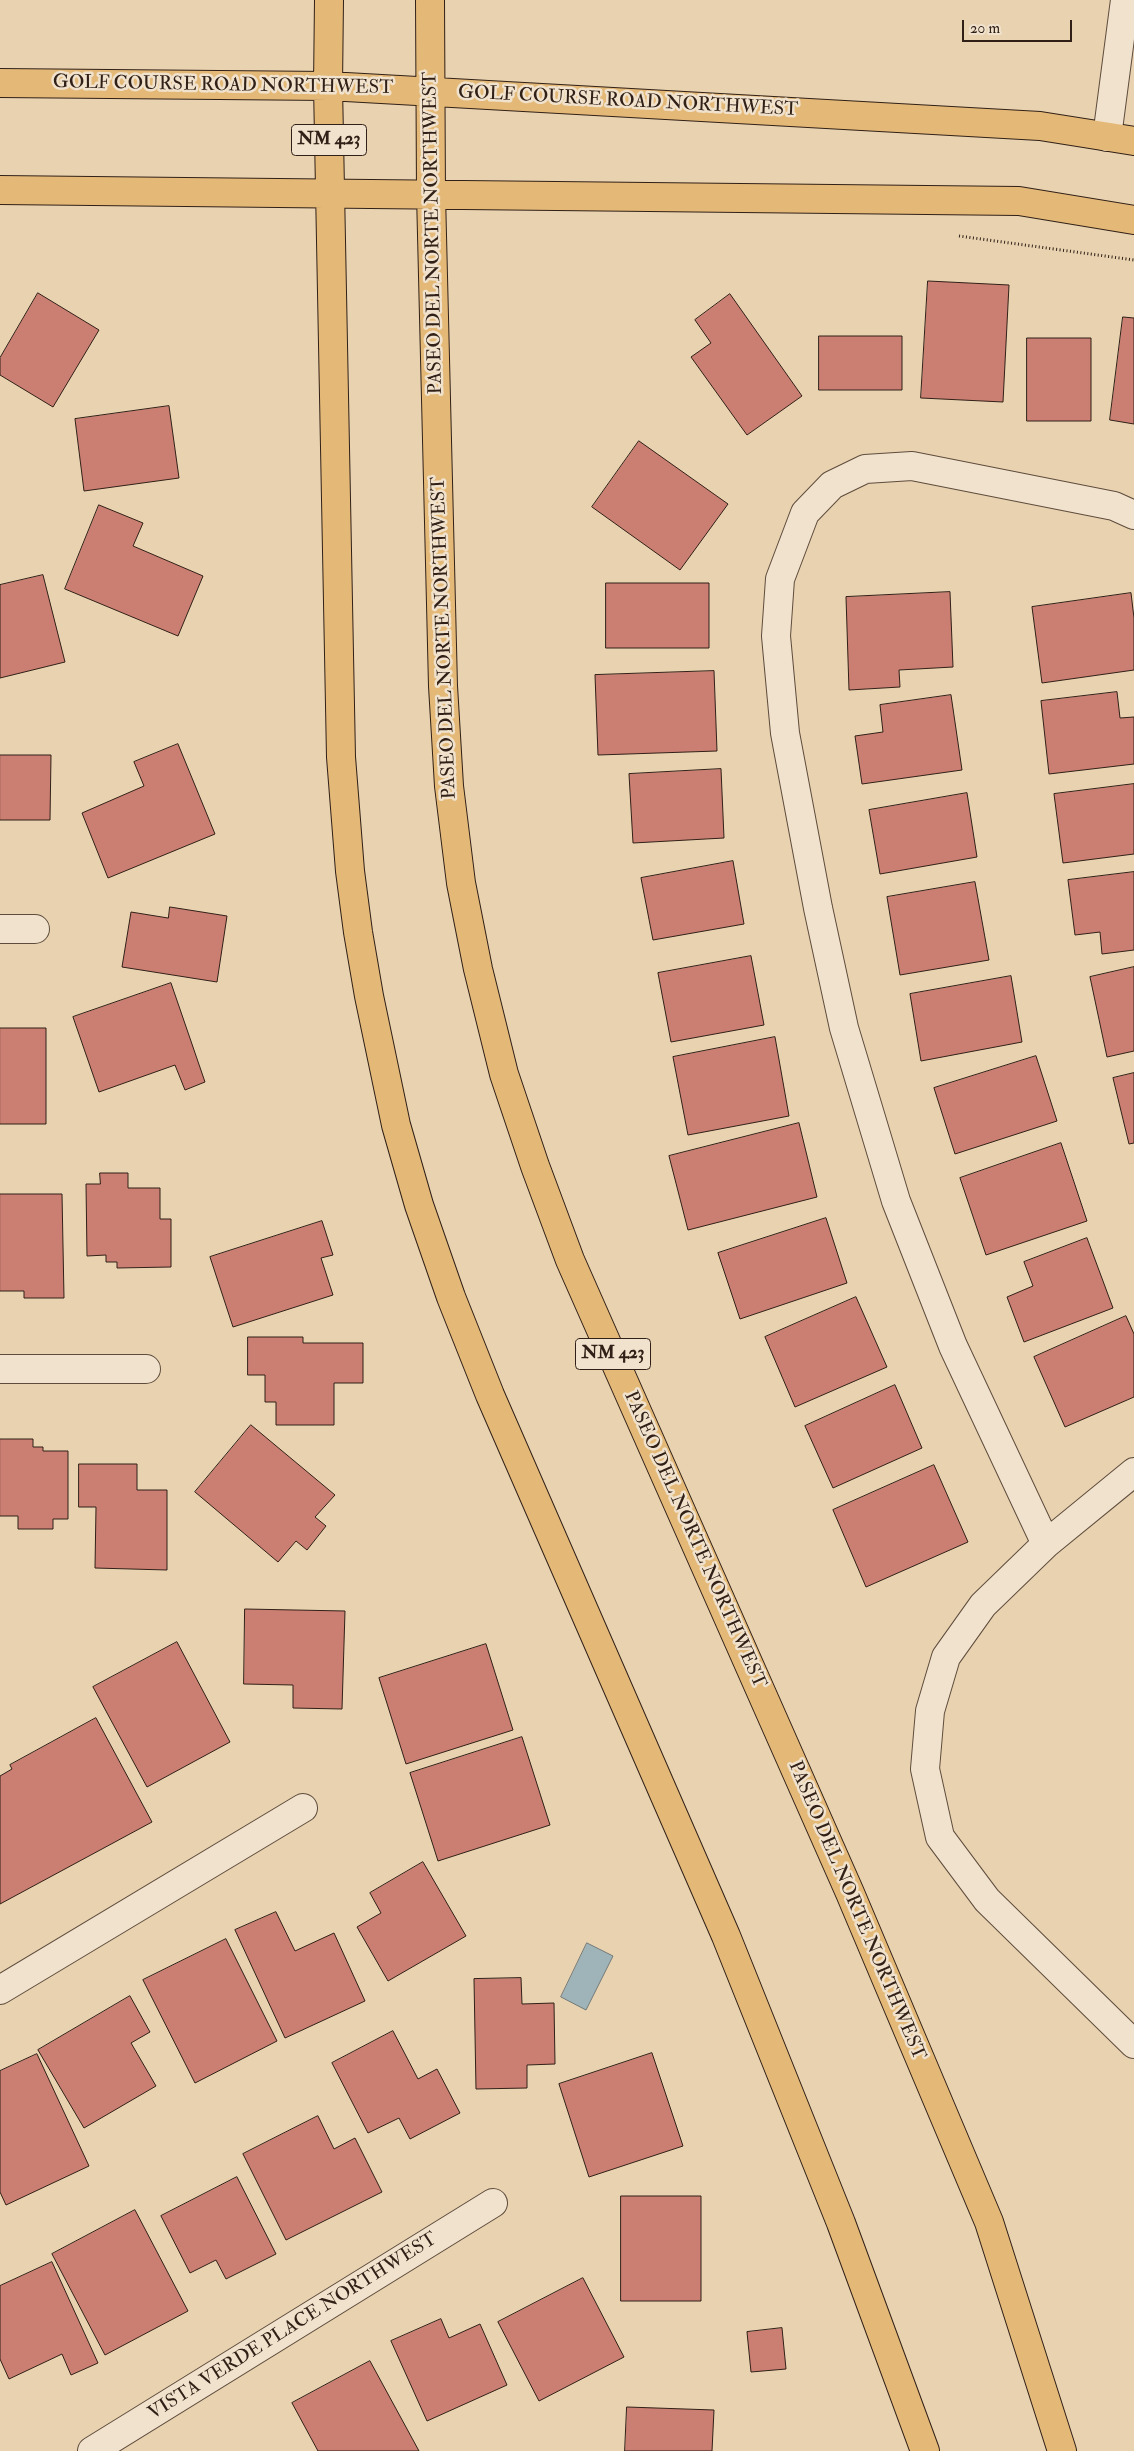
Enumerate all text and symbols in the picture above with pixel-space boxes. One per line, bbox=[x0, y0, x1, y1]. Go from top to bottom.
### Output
scale bar bbox=[964, 10, 1074, 42]
text: 20 m bbox=[970, 19, 1000, 38]
street label: PASEO DEL NORTE NORTHWEST bbox=[420, 71, 448, 395]
street label: GOLF COURSE ROAD NORTHWEST bbox=[53, 72, 393, 100]
street label: GOLF COURSE ROAD NORTHWEST bbox=[457, 82, 799, 122]
road number: NM 423 bbox=[292, 124, 366, 156]
street label: PASEO DEL NORTE NORTHWEST bbox=[428, 476, 462, 800]
road number: NM 423 bbox=[576, 1338, 650, 1370]
street label: PASEO DEL NORTE NORTHWEST bbox=[618, 1388, 770, 1692]
street label: PASEO DEL NORTE NORTHWEST bbox=[782, 1758, 930, 2064]
street label: VISTA VERDE PLACE NORTHWEST bbox=[144, 2228, 442, 2426]

